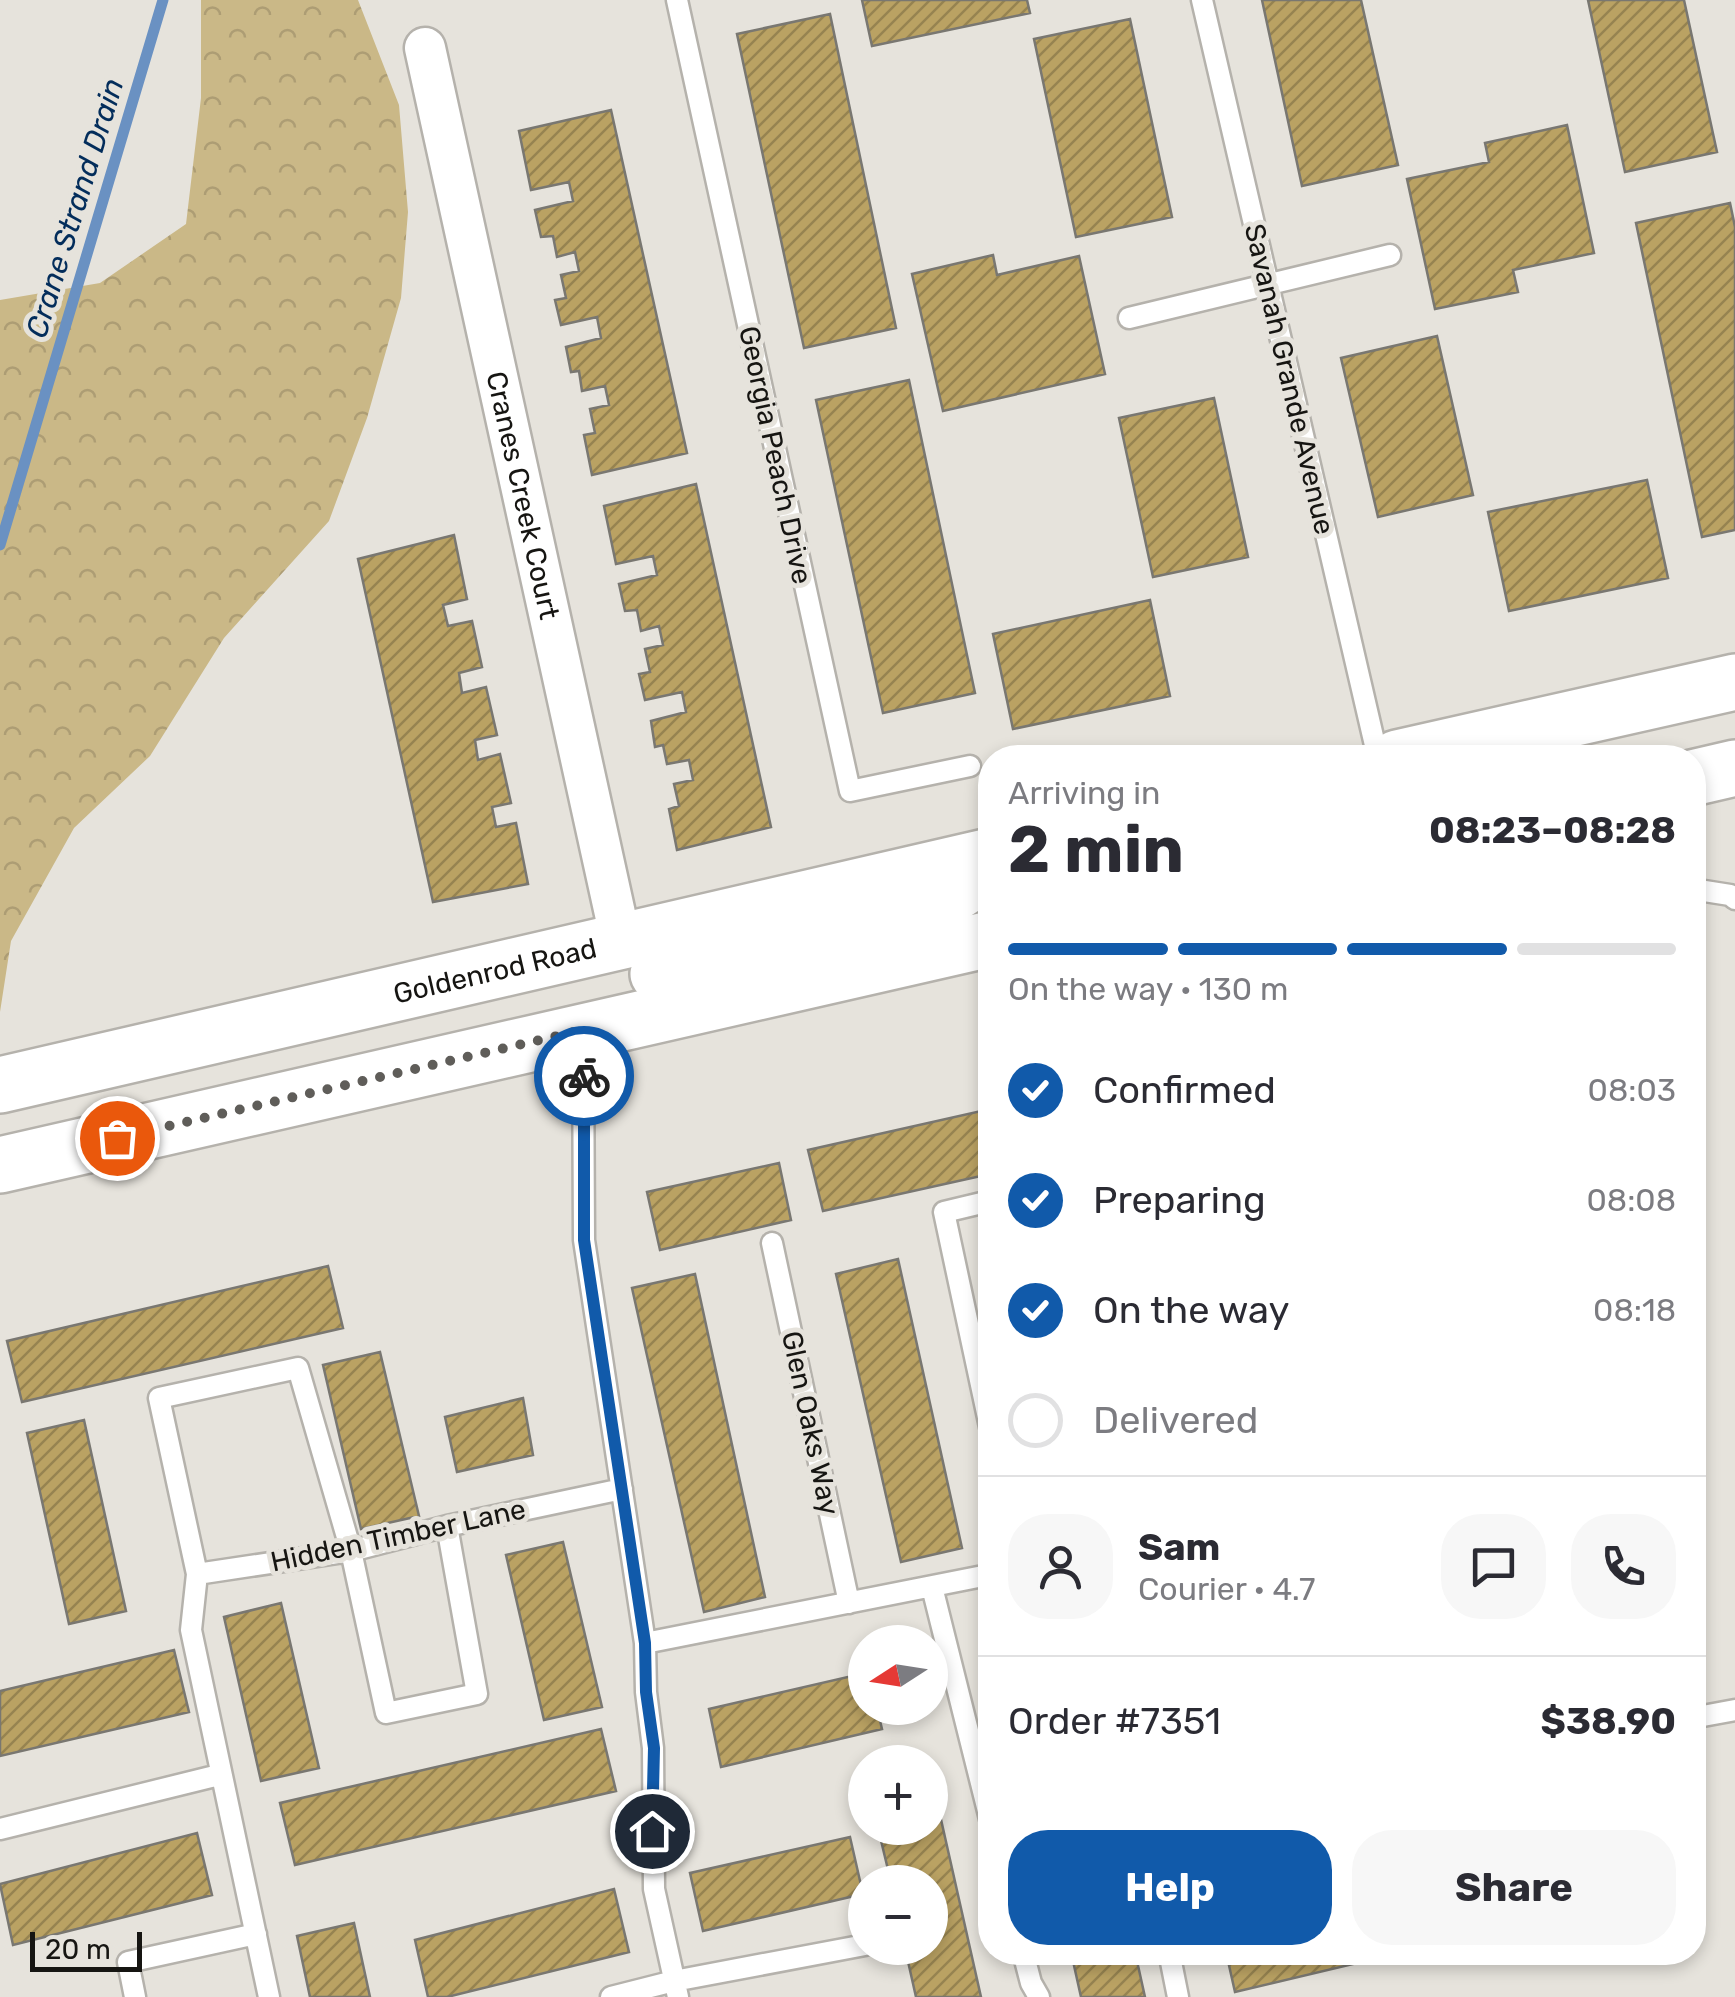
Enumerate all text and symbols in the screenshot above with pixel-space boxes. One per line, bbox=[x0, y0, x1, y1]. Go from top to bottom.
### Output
water label: Crane Strand Drain bbox=[18, 74, 132, 342]
street label: Savanah Grande Avenue bbox=[1238, 221, 1341, 538]
street label: Georgia Peach Drive bbox=[732, 323, 819, 587]
street label: Cranes Creek Court bbox=[479, 368, 566, 623]
text: Arriving in bbox=[1008, 774, 1160, 812]
text: 08:23–08:28 bbox=[1429, 807, 1676, 853]
text: 2 min bbox=[1008, 811, 1184, 888]
street label: Goldenrod Road bbox=[390, 932, 600, 1010]
text: On the way · 130 m bbox=[1008, 970, 1288, 1008]
courier bbox=[534, 1026, 634, 1126]
icon: bike bbox=[557, 1049, 612, 1104]
icon: check bbox=[1008, 1063, 1063, 1118]
text: Confirmed bbox=[1093, 1067, 1276, 1113]
text: 08:03 bbox=[1588, 1071, 1676, 1109]
pin bbox=[75, 1096, 160, 1181]
icon: bag bbox=[90, 1111, 145, 1166]
icon: check bbox=[1008, 1173, 1063, 1228]
text: Preparing bbox=[1093, 1177, 1266, 1223]
text: 08:08 bbox=[1586, 1181, 1676, 1219]
icon: check bbox=[1008, 1283, 1063, 1338]
text: On the way bbox=[1093, 1287, 1289, 1333]
text: 08:18 bbox=[1593, 1291, 1676, 1329]
street label: Glen Oaks Way bbox=[775, 1328, 846, 1518]
text: Delivered bbox=[1093, 1397, 1258, 1443]
street label: Hidden Timber Lane bbox=[268, 1492, 529, 1579]
button: person bbox=[1008, 1514, 1113, 1619]
button: chat bbox=[1441, 1514, 1546, 1619]
button: phone bbox=[1571, 1514, 1676, 1619]
text: Sam bbox=[1138, 1524, 1220, 1570]
text: Courier · 4.7 bbox=[1138, 1570, 1315, 1608]
north arrow bbox=[848, 1625, 948, 1725]
map controls bbox=[848, 1625, 948, 1965]
text: Order #7351 bbox=[1008, 1698, 1221, 1744]
text: $38.90 bbox=[1541, 1698, 1676, 1744]
button: + bbox=[848, 1745, 948, 1845]
pin bbox=[610, 1789, 695, 1874]
icon: home bbox=[625, 1804, 680, 1859]
button: Help bbox=[1008, 1830, 1332, 1945]
button: Share bbox=[1352, 1830, 1676, 1945]
button: − bbox=[848, 1865, 948, 1965]
scale bar bbox=[30, 1927, 142, 1972]
text: 20 m bbox=[45, 1933, 111, 1966]

